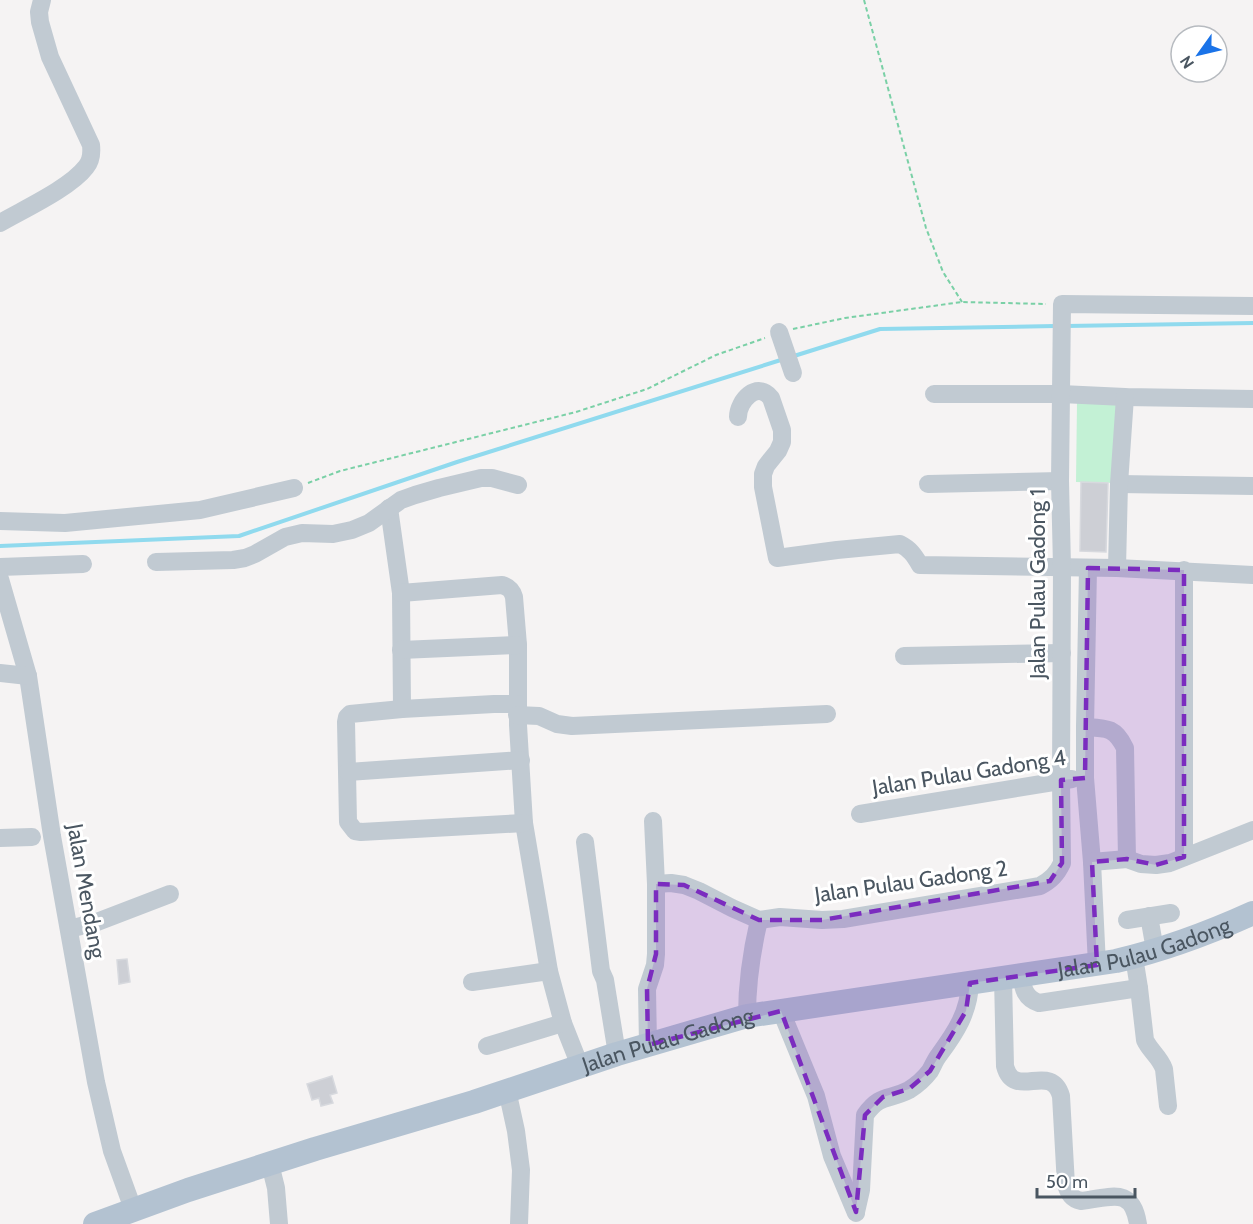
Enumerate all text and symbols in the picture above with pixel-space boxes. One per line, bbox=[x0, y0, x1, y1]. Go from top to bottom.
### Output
north arrow bbox=[1169, 24, 1229, 84]
text: N bbox=[1176, 52, 1198, 72]
street label: Jalan Pulau Gadong 1 bbox=[1024, 489, 1051, 680]
street label: Jalan Pulau Gadong 4 bbox=[869, 744, 1068, 801]
street label: Jalan Mendang bbox=[61, 821, 112, 961]
street label: Jalan Pulau Gadong 2 bbox=[812, 855, 1009, 909]
street label: Jalan Pulau Gadong bbox=[1055, 911, 1236, 984]
street label: Jalan Pulau Gadong bbox=[578, 1002, 757, 1079]
scale bar bbox=[1037, 1161, 1134, 1199]
text: 50 m bbox=[1046, 1171, 1088, 1193]

